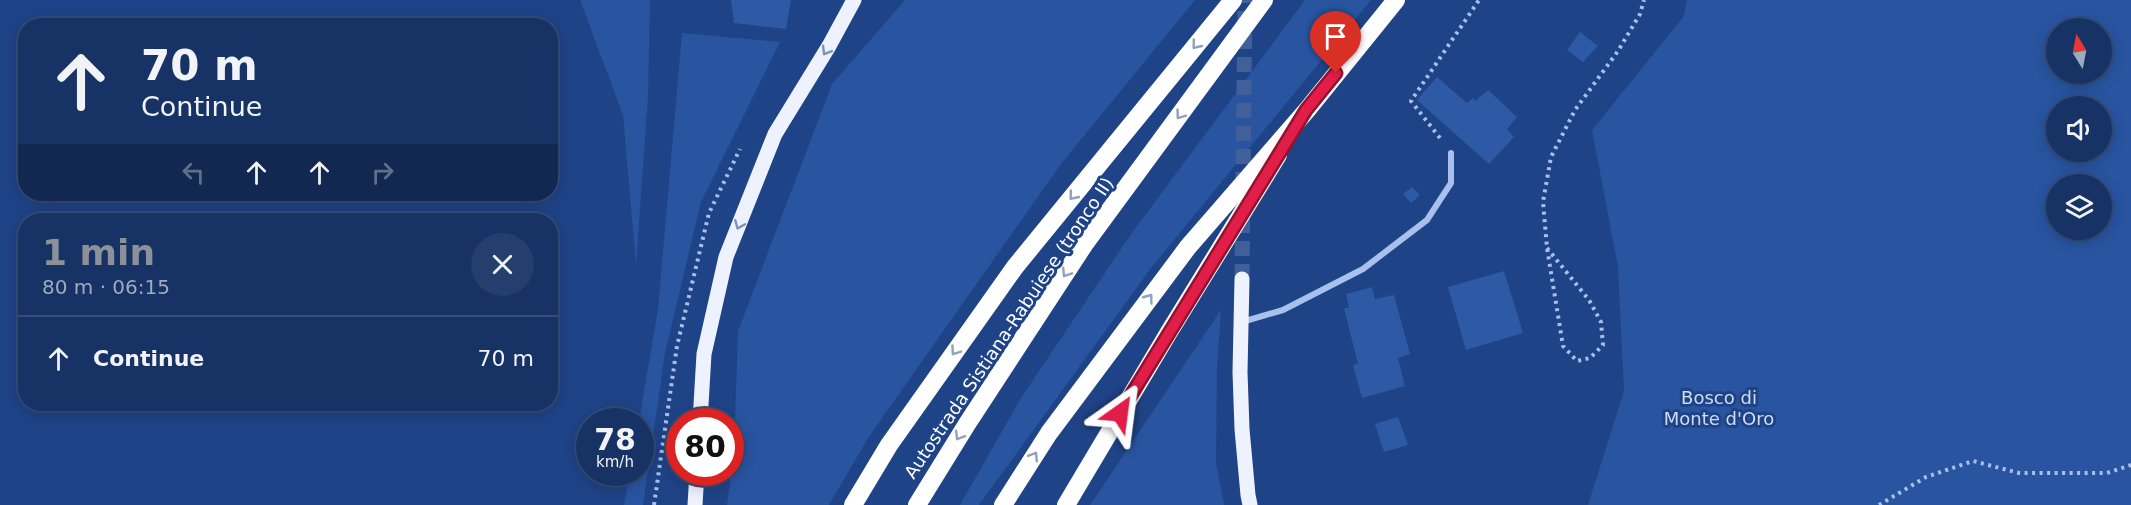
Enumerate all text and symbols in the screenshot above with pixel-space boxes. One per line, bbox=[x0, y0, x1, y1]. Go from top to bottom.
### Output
pin bbox=[1310, 11, 1361, 73]
north arrow bbox=[2046, 18, 2112, 84]
map controls bbox=[2046, 18, 2112, 240]
icon: arrive bbox=[1319, 20, 1352, 53]
one-way arrow bbox=[1193, 38, 1204, 49]
text: 70 m bbox=[141, 41, 258, 90]
icon: ahead bbox=[42, 42, 120, 120]
one-way arrow bbox=[821, 45, 833, 55]
text: Continue bbox=[141, 91, 262, 122]
button: sound bbox=[2046, 96, 2112, 162]
one-way arrow bbox=[1176, 108, 1187, 119]
icon: left bbox=[177, 156, 210, 189]
icon: ahead bbox=[240, 156, 273, 189]
icon: ahead bbox=[303, 156, 336, 189]
icon: right bbox=[366, 156, 399, 189]
street label: Autostrada Sistiana-Rabuiese (tronco II) bbox=[900, 173, 1118, 482]
button: layers bbox=[2046, 174, 2112, 240]
one-way arrow bbox=[1069, 189, 1080, 200]
one-way arrow bbox=[733, 219, 746, 230]
text: 1 min bbox=[42, 232, 155, 273]
button: close bbox=[471, 233, 534, 296]
one-way arrow bbox=[1062, 267, 1073, 278]
text: 80 m · 06:15 bbox=[42, 275, 170, 299]
one-way arrow bbox=[1142, 294, 1153, 305]
icon: ahead bbox=[42, 342, 75, 375]
one-way arrow bbox=[951, 345, 962, 356]
text: Continue bbox=[93, 346, 204, 371]
text: 70 m bbox=[478, 346, 534, 371]
position arrow bbox=[1088, 381, 1152, 445]
park label: Bosco di Monte d'Oro bbox=[1664, 387, 1774, 429]
speed limit sign: 80 bbox=[666, 408, 744, 486]
text: 78 bbox=[594, 422, 636, 457]
one-way arrow bbox=[954, 430, 966, 440]
one-way arrow bbox=[1027, 451, 1038, 462]
text: km/h bbox=[596, 453, 634, 471]

